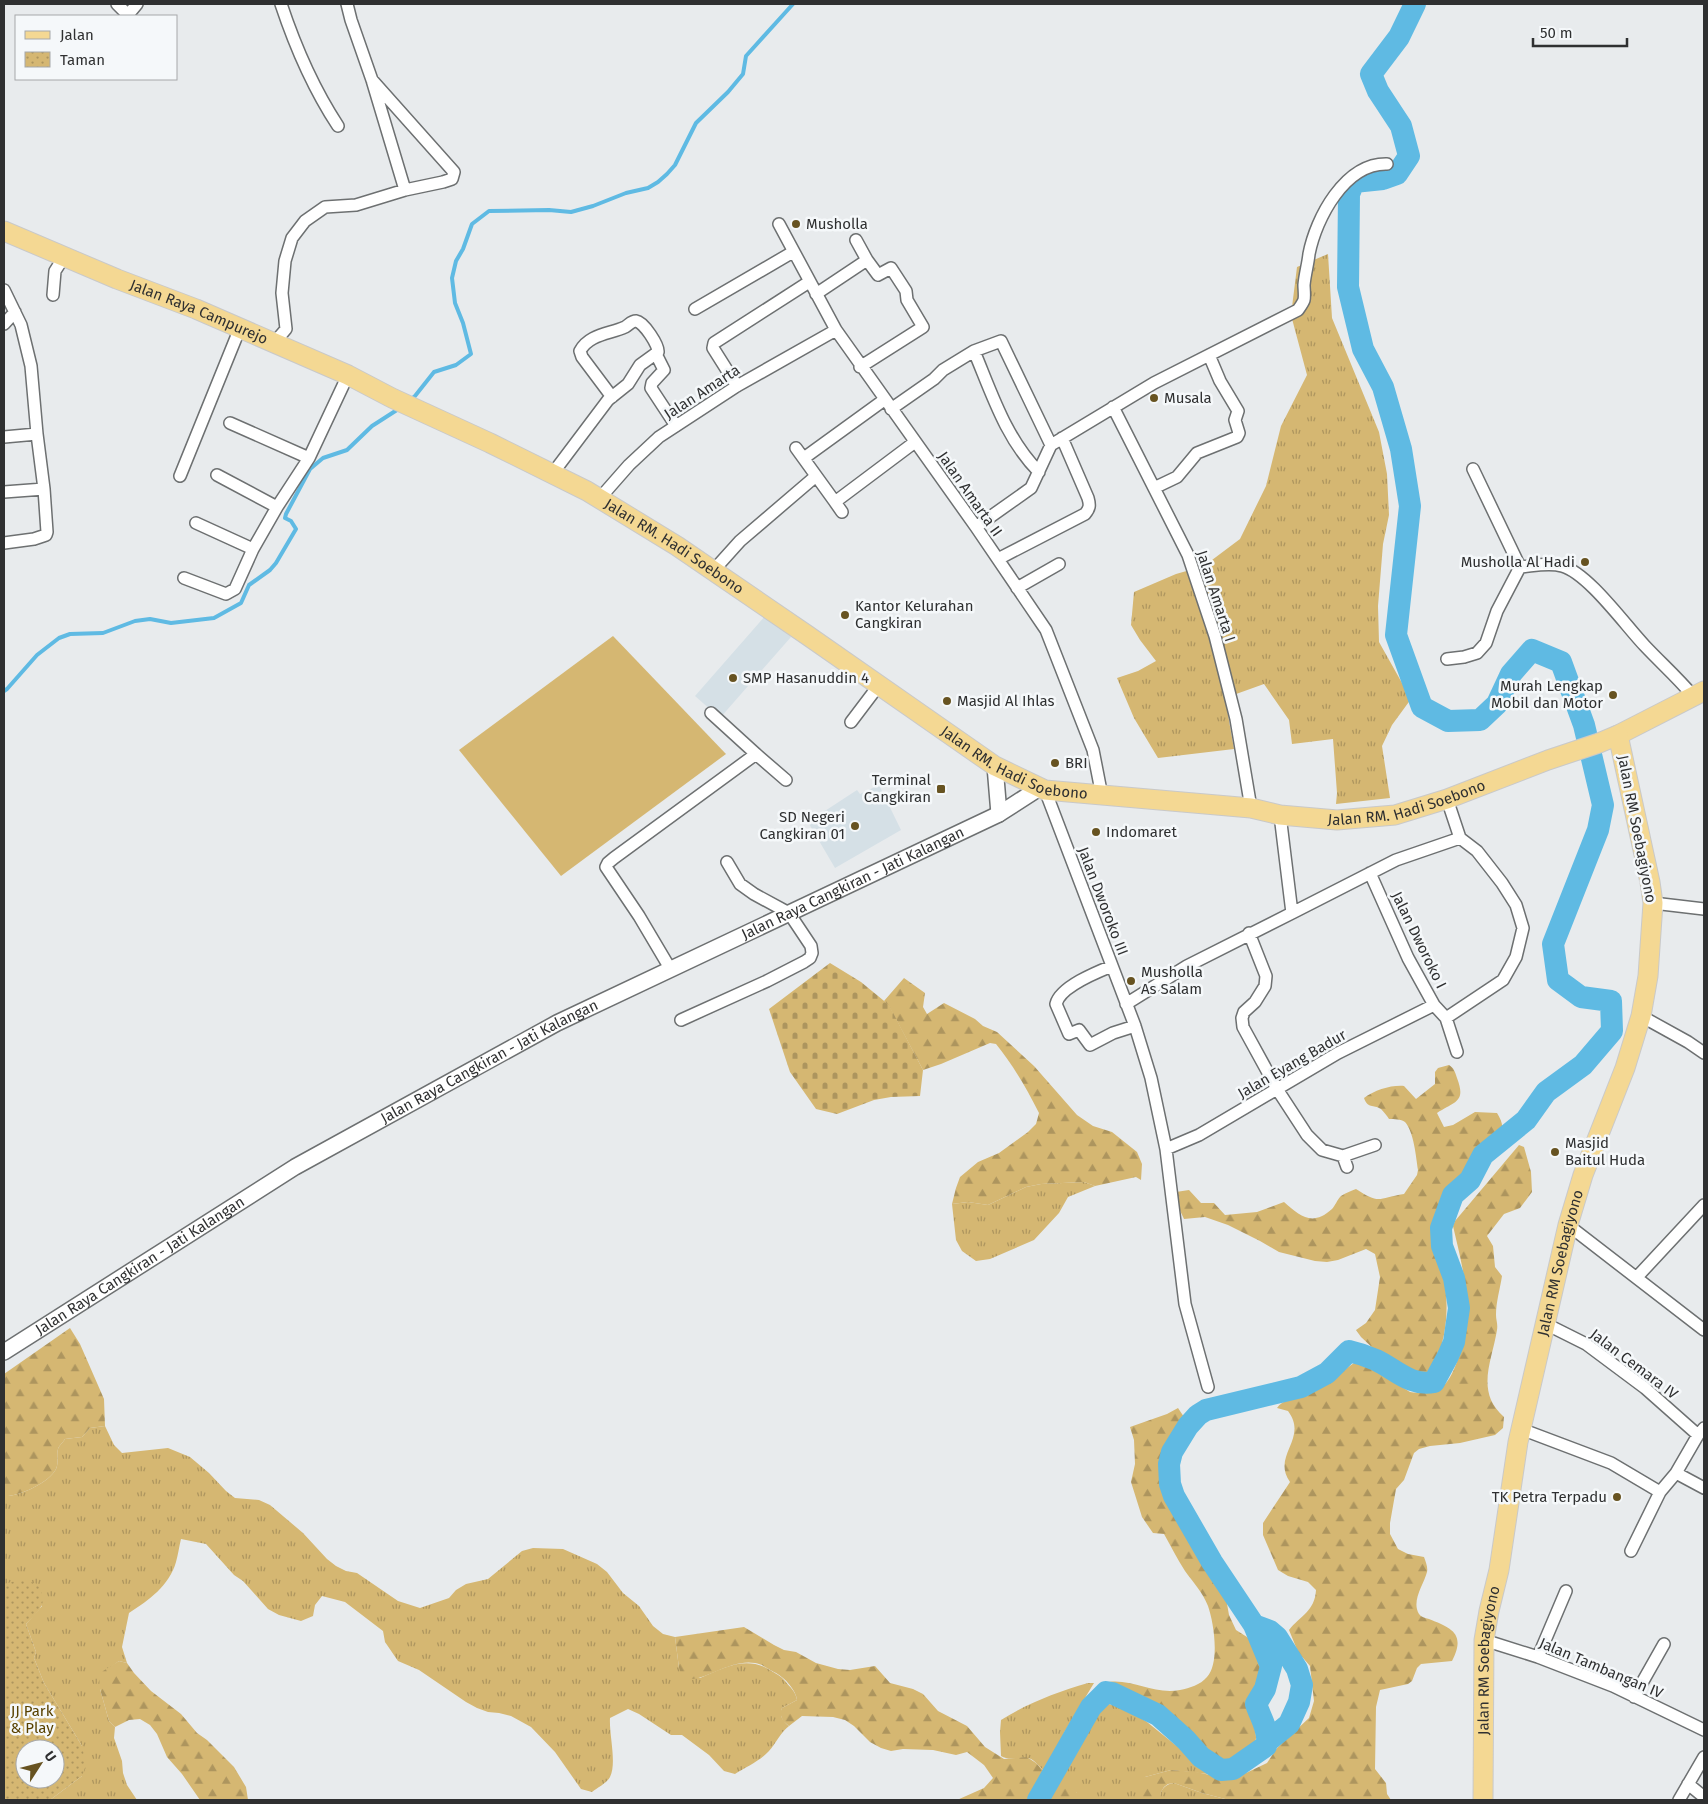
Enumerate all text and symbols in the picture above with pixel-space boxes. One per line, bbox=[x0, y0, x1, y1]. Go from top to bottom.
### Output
legend bbox=[15, 15, 178, 80]
scale bar bbox=[1533, 15, 1627, 47]
text: 50 m bbox=[1540, 24, 1573, 42]
text: Jalan bbox=[60, 26, 94, 44]
text: Taman bbox=[60, 51, 105, 69]
place label: Musholla bbox=[806, 215, 868, 233]
marker: Musholla bbox=[790, 218, 802, 230]
street label: Jalan Raya Campurejo bbox=[127, 276, 271, 348]
street label: Jalan Amarta bbox=[661, 361, 743, 423]
place label: Musala bbox=[1164, 389, 1212, 407]
marker: Musala bbox=[1148, 392, 1160, 404]
street label: Jalan Amarta II bbox=[934, 448, 1006, 540]
street label: Jalan RM. Hadi Soebono bbox=[601, 495, 747, 598]
street label: Jalan Amarta I bbox=[1193, 548, 1239, 644]
place label: Musholla Al Hadi bbox=[1461, 553, 1575, 571]
marker: Musholla Al Hadi bbox=[1579, 556, 1591, 568]
place label: Kantor Kelurahan Cangkiran bbox=[855, 597, 974, 632]
marker: Kantor Kelurahan Cangkiran bbox=[839, 609, 851, 621]
place label: SMP Hasanuddin 4 bbox=[743, 669, 869, 687]
marker: SMP Hasanuddin 4 bbox=[727, 672, 739, 684]
place label: Murah Lengkap Mobil dan Motor bbox=[1491, 677, 1603, 712]
marker: Murah Lengkap Mobil dan Motor bbox=[1607, 689, 1619, 701]
place label: Masjid Al Ihlas bbox=[957, 692, 1055, 710]
marker: Masjid Al Ihlas bbox=[941, 695, 953, 707]
street label: Jalan RM. Hadi Soebono bbox=[937, 722, 1088, 803]
place label: BRI bbox=[1065, 754, 1088, 772]
street label: Jalan RM Soebagiyono bbox=[1614, 754, 1660, 904]
marker: BRI bbox=[1049, 757, 1061, 769]
place label: Terminal Cangkiran bbox=[864, 771, 932, 806]
street label: Jalan RM. Hadi Soebono bbox=[1327, 776, 1488, 829]
marker: Terminal Cangkiran bbox=[935, 783, 947, 795]
place label: SD Negeri Cangkiran 01 bbox=[759, 808, 845, 843]
marker: SD Negeri Cangkiran 01 bbox=[849, 820, 861, 832]
street label: Jalan Raya Cangkiran - Jati Kalangan bbox=[739, 823, 967, 943]
place label: Indomaret bbox=[1106, 823, 1177, 841]
marker: Indomaret bbox=[1090, 826, 1102, 838]
street label: Jalan Dworoko III bbox=[1074, 844, 1132, 958]
street label: Jalan Dworoko I bbox=[1388, 889, 1450, 991]
place label: Musholla As Salam bbox=[1141, 963, 1203, 998]
marker: Musholla As Salam bbox=[1125, 975, 1137, 987]
street label: Jalan Raya Cangkiran - Jati Kalangan bbox=[377, 996, 601, 1127]
street label: Jalan Eyang Badur bbox=[1235, 1026, 1350, 1102]
place label: Masjid Baitul Huda bbox=[1565, 1134, 1645, 1169]
marker: Masjid Baitul Huda bbox=[1549, 1146, 1561, 1158]
street label: Jalan RM Soebagiyono bbox=[1534, 1188, 1587, 1338]
street label: Jalan Raya Cangkiran - Jati Kalangan bbox=[32, 1193, 248, 1339]
street label: Jalan Cemara IV bbox=[1587, 1325, 1682, 1403]
place label: TK Petra Terpadu bbox=[1492, 1488, 1607, 1506]
marker: TK Petra Terpadu bbox=[1611, 1491, 1623, 1503]
street label: Jalan RM Soebagiyono bbox=[1474, 1584, 1504, 1735]
street label: Jalan Tambangan IV bbox=[1536, 1634, 1666, 1702]
park label: JJ Park & Play bbox=[10, 1702, 54, 1737]
north arrow bbox=[15, 1739, 65, 1789]
text: U bbox=[41, 1748, 60, 1765]

